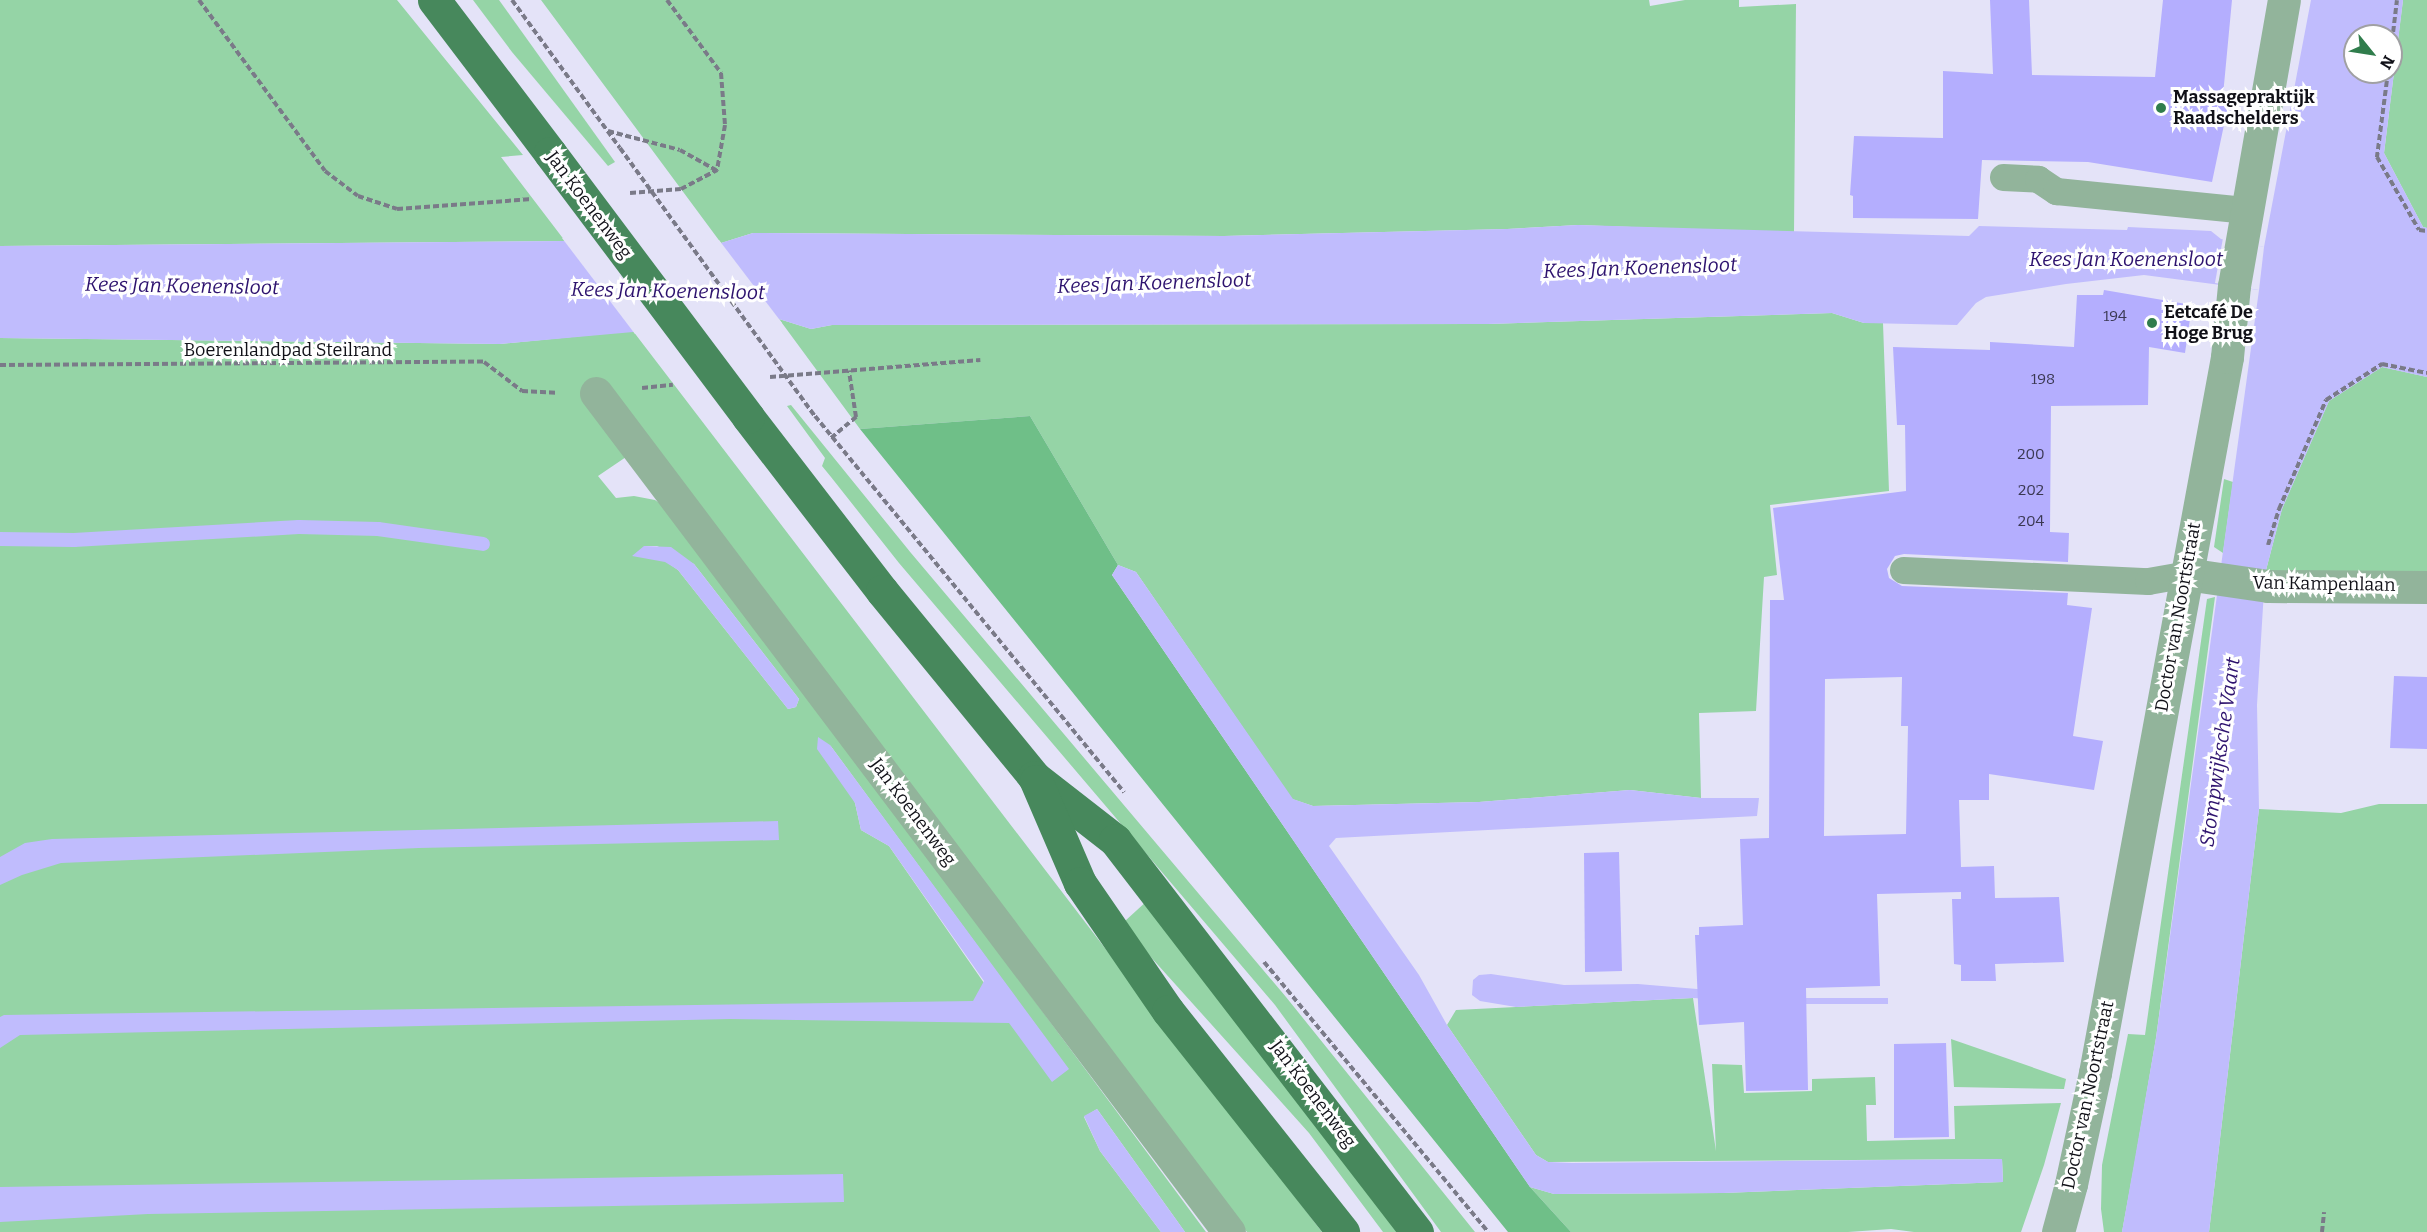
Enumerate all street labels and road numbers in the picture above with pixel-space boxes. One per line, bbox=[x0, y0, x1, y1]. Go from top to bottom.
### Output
street label: Jan Koenenweg bbox=[542, 147, 636, 263]
street label: Boerenlandpad Steilrand bbox=[184, 339, 392, 361]
street label: Doctor van Noortstraat bbox=[2151, 521, 2205, 713]
street label: Van Kampenlaan bbox=[2252, 572, 2396, 596]
street label: Jan Koenenweg bbox=[866, 754, 960, 870]
street label: Doctor van Noortstraat bbox=[2057, 999, 2119, 1191]
street label: Jan Koenenweg bbox=[1266, 1036, 1360, 1152]

